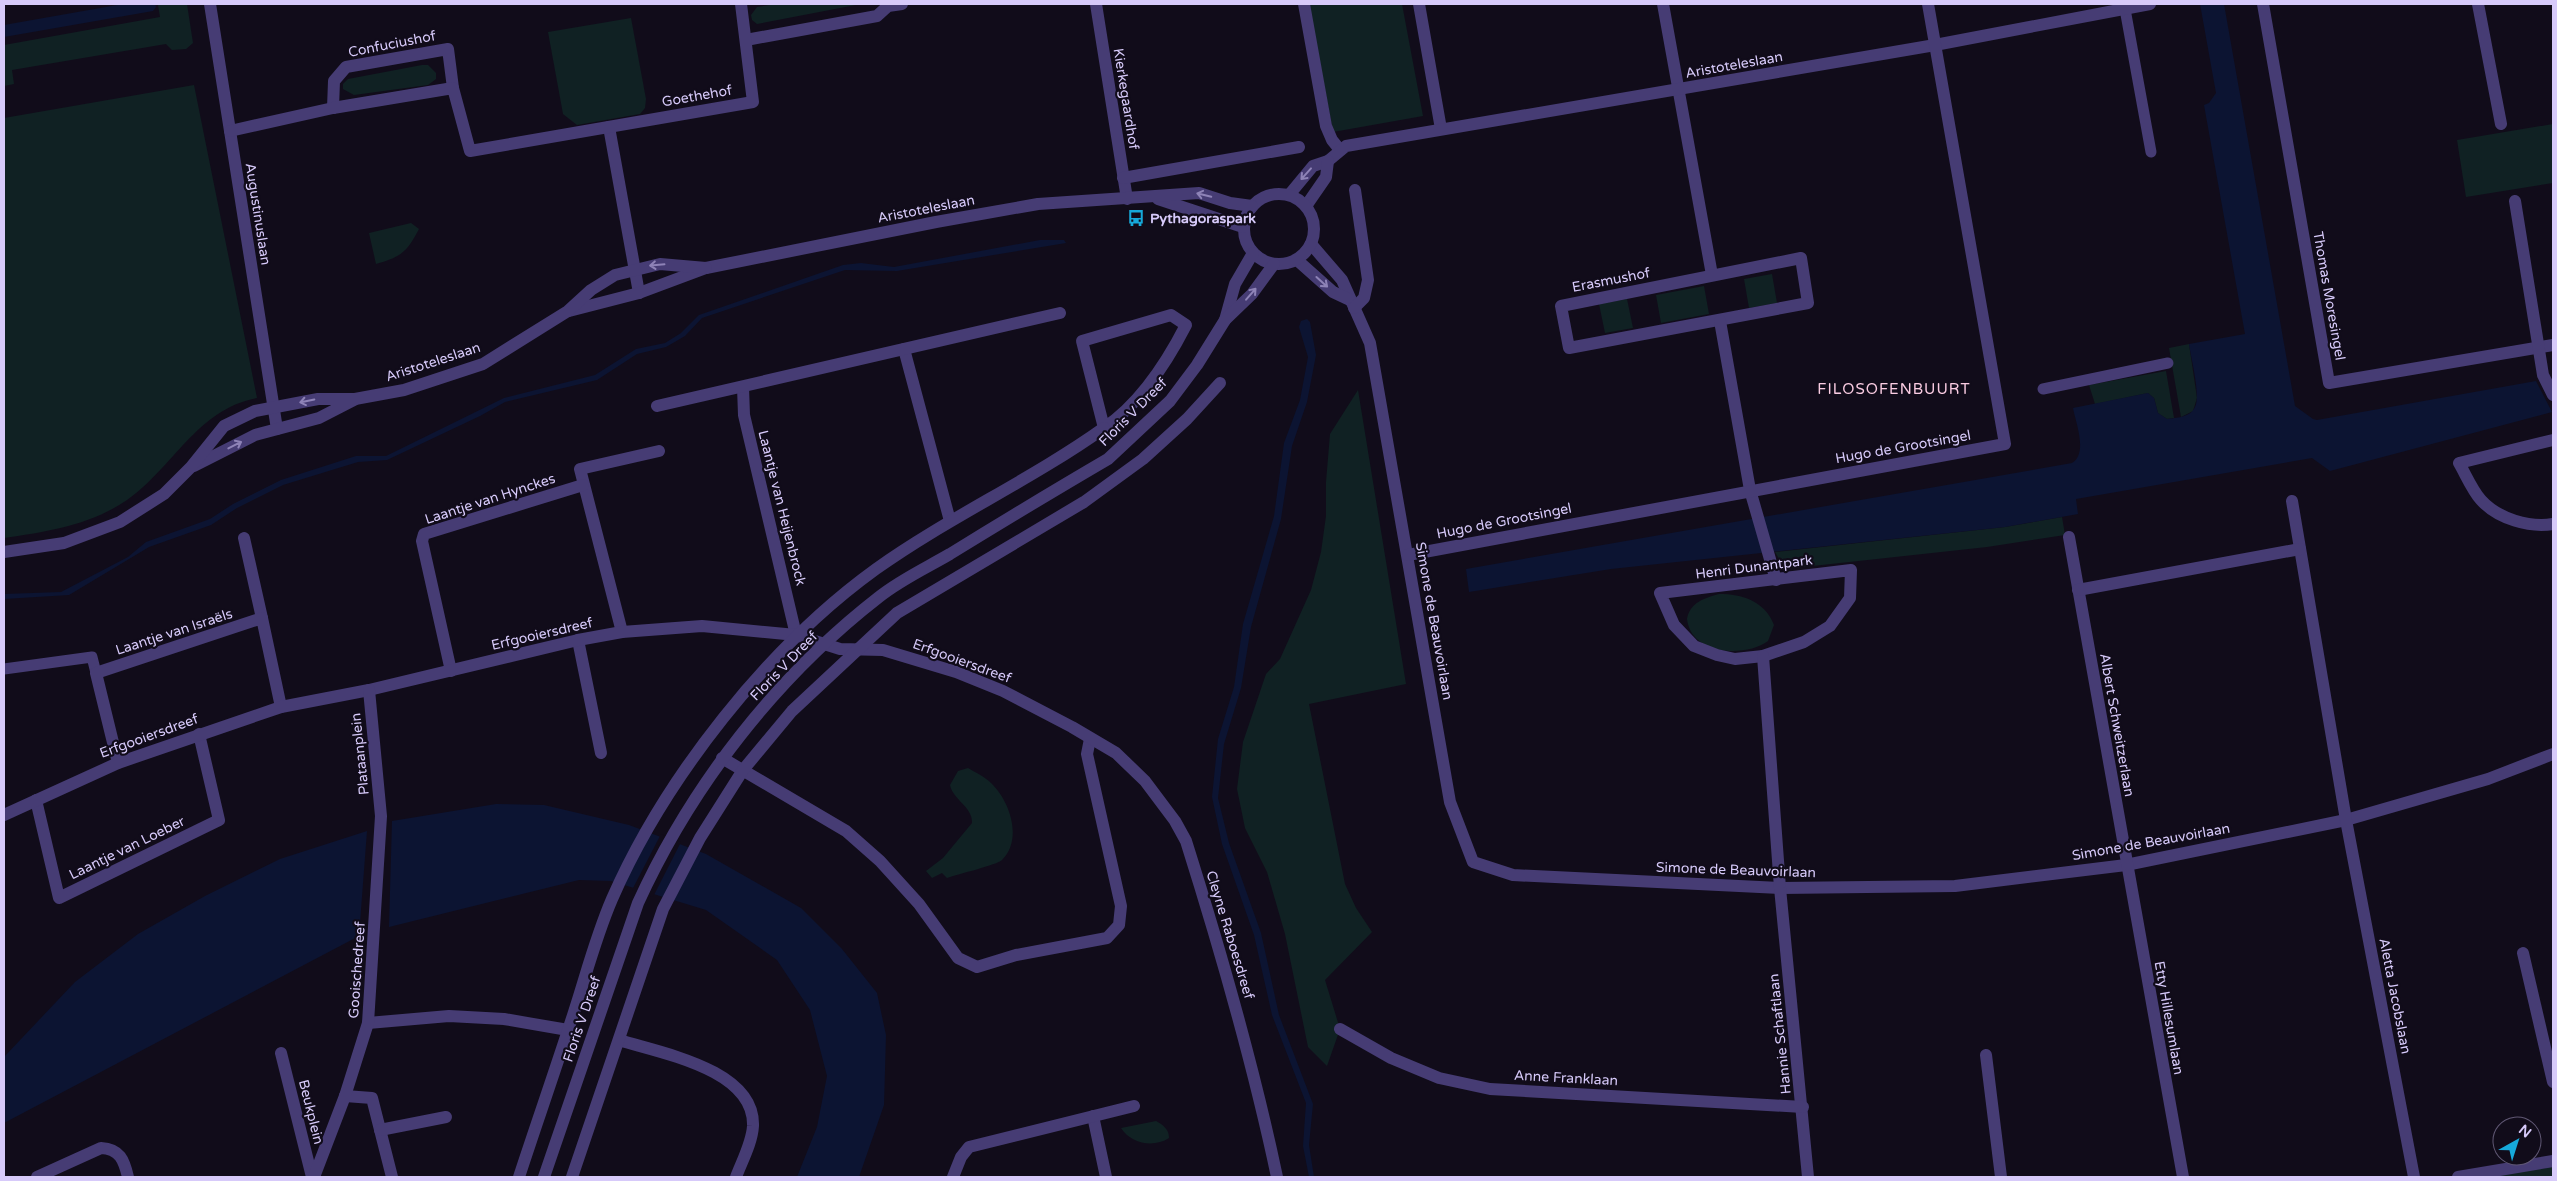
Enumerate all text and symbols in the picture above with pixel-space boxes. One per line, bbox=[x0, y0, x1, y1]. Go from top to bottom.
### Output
street label: Confuciushof bbox=[347, 27, 438, 61]
street label: Kierkegaardhof bbox=[1110, 47, 1143, 152]
street label: Aristoteleslaan bbox=[1684, 48, 1784, 82]
street label: Goethehof bbox=[660, 81, 734, 111]
street label: Augustinuslaan bbox=[242, 162, 274, 266]
one-way arrow bbox=[1300, 168, 1311, 181]
one-way arrow bbox=[1197, 190, 1213, 199]
street label: Aristoteleslaan bbox=[876, 191, 976, 227]
bus stop icon: Pythagoraspark bbox=[1126, 208, 1146, 228]
place label: Pythagoraspark bbox=[1150, 210, 1256, 227]
street label: Thomas Moresingel bbox=[2309, 230, 2349, 362]
one-way arrow bbox=[650, 260, 666, 270]
street label: Erasmushof bbox=[1571, 264, 1652, 296]
one-way arrow bbox=[1315, 276, 1328, 288]
one-way arrow bbox=[1246, 287, 1257, 300]
street label: Aristoteleslaan bbox=[383, 339, 483, 385]
street label: Floris V Dreef bbox=[1095, 374, 1171, 450]
district label: FILOSOFENBUURT bbox=[1817, 380, 1971, 398]
one-way arrow bbox=[299, 397, 315, 406]
street label: Hugo de Grootsingel bbox=[1834, 427, 1972, 467]
street label: Laantje van Heijenbrock bbox=[754, 429, 810, 588]
one-way arrow bbox=[227, 440, 242, 449]
street label: Laantje van Hynckes bbox=[423, 470, 558, 528]
street label: Hugo de Grootsingel bbox=[1435, 500, 1573, 542]
street label: Simone de Beauvoirlaan bbox=[1412, 541, 1456, 701]
street label: Henri Dunantpark bbox=[1694, 551, 1814, 583]
street label: Laantje van Israëls bbox=[113, 605, 235, 659]
street label: Erfgooiersdreef bbox=[490, 614, 595, 654]
street label: Floris V Dreef bbox=[747, 627, 822, 704]
street label: Erfgooiersdreef bbox=[910, 635, 1014, 687]
street label: Albert Schweitzerlaan bbox=[2096, 652, 2138, 798]
street label: Erfgooiersdreef bbox=[97, 710, 201, 762]
street label: Plataanplein bbox=[347, 712, 373, 796]
street label: Laantje van Loeber bbox=[66, 812, 188, 883]
street label: Simone de Beauvoirlaan bbox=[2071, 820, 2231, 864]
street label: Simone de Beauvoirlaan bbox=[1656, 859, 1816, 881]
street label: Cleyne Raboesdreef bbox=[1202, 869, 1258, 1002]
street label: Gooischedreef bbox=[345, 920, 369, 1019]
street label: Aletta Jacobslaan bbox=[2375, 937, 2415, 1055]
street label: Etty Hillesumlaan bbox=[2151, 960, 2187, 1076]
street label: Floris V Dreef bbox=[559, 973, 605, 1064]
street label: Hannie Schaftlaan bbox=[1765, 973, 1795, 1095]
street label: Anne Franklaan bbox=[1514, 1067, 1618, 1089]
street label: Beukplein bbox=[295, 1078, 327, 1146]
north arrow bbox=[2492, 1116, 2542, 1166]
text: N bbox=[2515, 1121, 2535, 1141]

